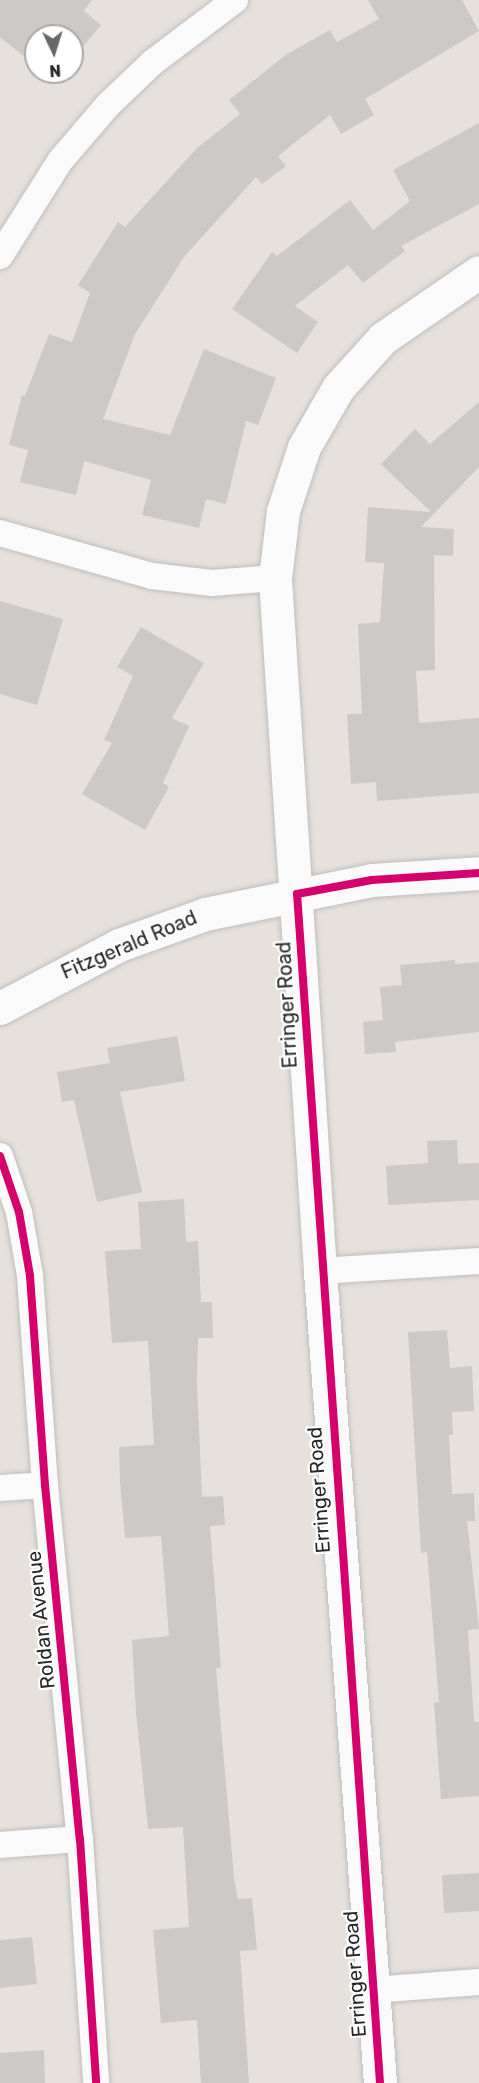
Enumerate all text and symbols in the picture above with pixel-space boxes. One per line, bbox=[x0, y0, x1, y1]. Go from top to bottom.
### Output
north arrow bbox=[24, 24, 84, 84]
text: N bbox=[49, 61, 62, 80]
street label: Fitzgerald Road bbox=[58, 906, 200, 984]
street label: Erringer Road bbox=[272, 941, 302, 1069]
street label: Erringer Road bbox=[303, 1426, 335, 1554]
street label: Roldan Avenue bbox=[22, 1549, 60, 1691]
street label: Erringer Road bbox=[339, 1910, 371, 2038]

